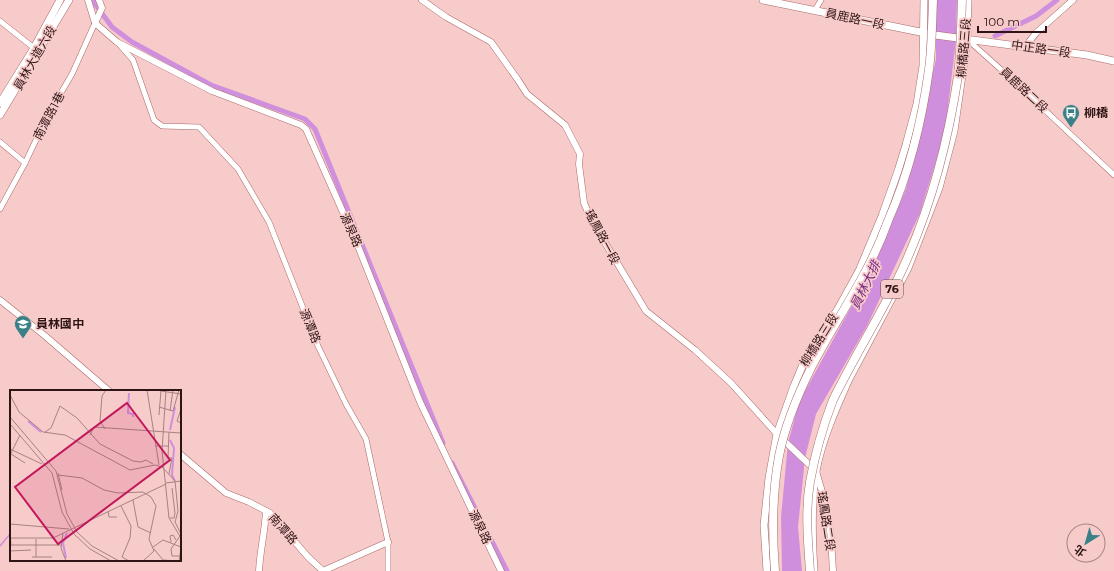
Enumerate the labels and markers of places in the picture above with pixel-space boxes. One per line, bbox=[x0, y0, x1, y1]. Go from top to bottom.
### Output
bus stop icon: 柳橋 bbox=[1061, 103, 1081, 128]
place label: 柳橋 bbox=[1084, 105, 1109, 120]
school or university icon: 員林國中 bbox=[13, 314, 33, 339]
place label: 員林國中 bbox=[36, 316, 84, 331]

